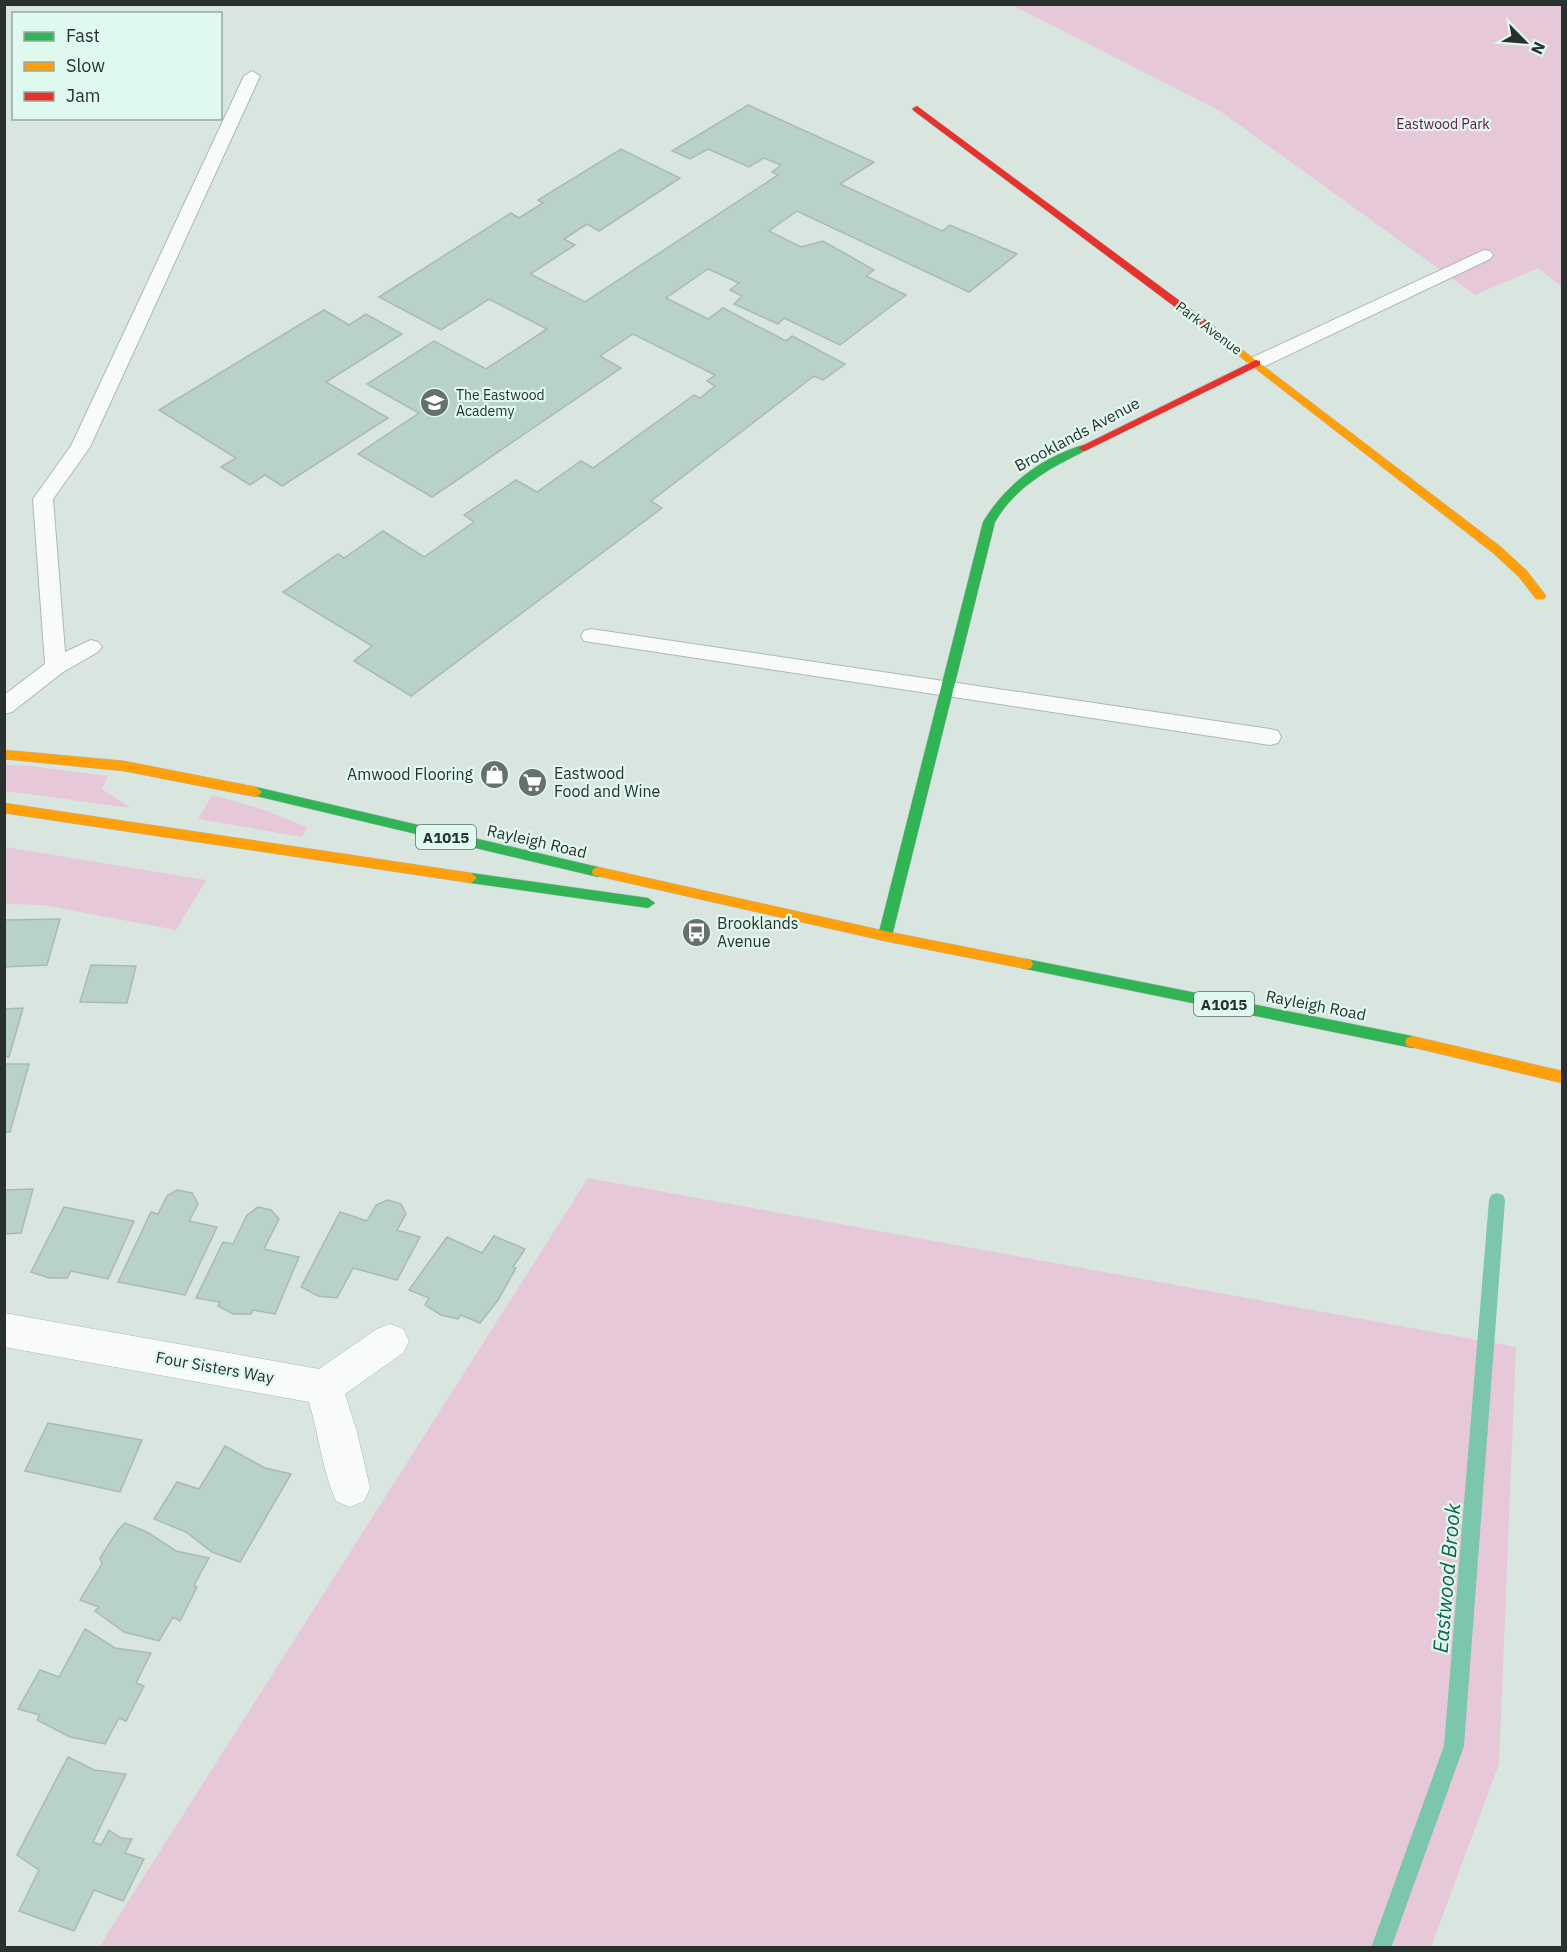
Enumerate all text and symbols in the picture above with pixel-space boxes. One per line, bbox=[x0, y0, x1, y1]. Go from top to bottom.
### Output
legend bbox=[12, 12, 222, 120]
north arrow bbox=[1495, 12, 1555, 72]
text: Fast bbox=[66, 24, 100, 47]
text: N bbox=[1527, 39, 1550, 58]
text: Slow bbox=[66, 54, 105, 77]
text: Jam bbox=[66, 84, 101, 107]
park label: Eastwood Park bbox=[1396, 115, 1490, 133]
street label: Park Avenue bbox=[1172, 297, 1246, 359]
place label: The Eastwood Academy bbox=[456, 386, 545, 420]
school or university icon: The Eastwood Academy bbox=[419, 387, 451, 419]
street label: Brooklands Avenue bbox=[1011, 392, 1143, 475]
shop icon: Amwood Flooring bbox=[478, 758, 510, 790]
place label: Eastwood Food and Wine bbox=[554, 763, 661, 801]
place label: Amwood Flooring bbox=[347, 764, 474, 784]
supermarket icon: Eastwood Food and Wine bbox=[517, 766, 549, 798]
street label: Rayleigh Road bbox=[485, 820, 589, 862]
road number: A1015 bbox=[416, 825, 476, 849]
place label: Brooklands Avenue bbox=[717, 913, 799, 951]
bus stop icon: Brooklands Avenue bbox=[680, 916, 712, 948]
street label: Rayleigh Road bbox=[1264, 985, 1368, 1025]
road number: A1015 bbox=[1194, 992, 1254, 1016]
street label: Four Sisters Way bbox=[154, 1347, 276, 1387]
water label: Eastwood Brook bbox=[1426, 1501, 1467, 1654]

